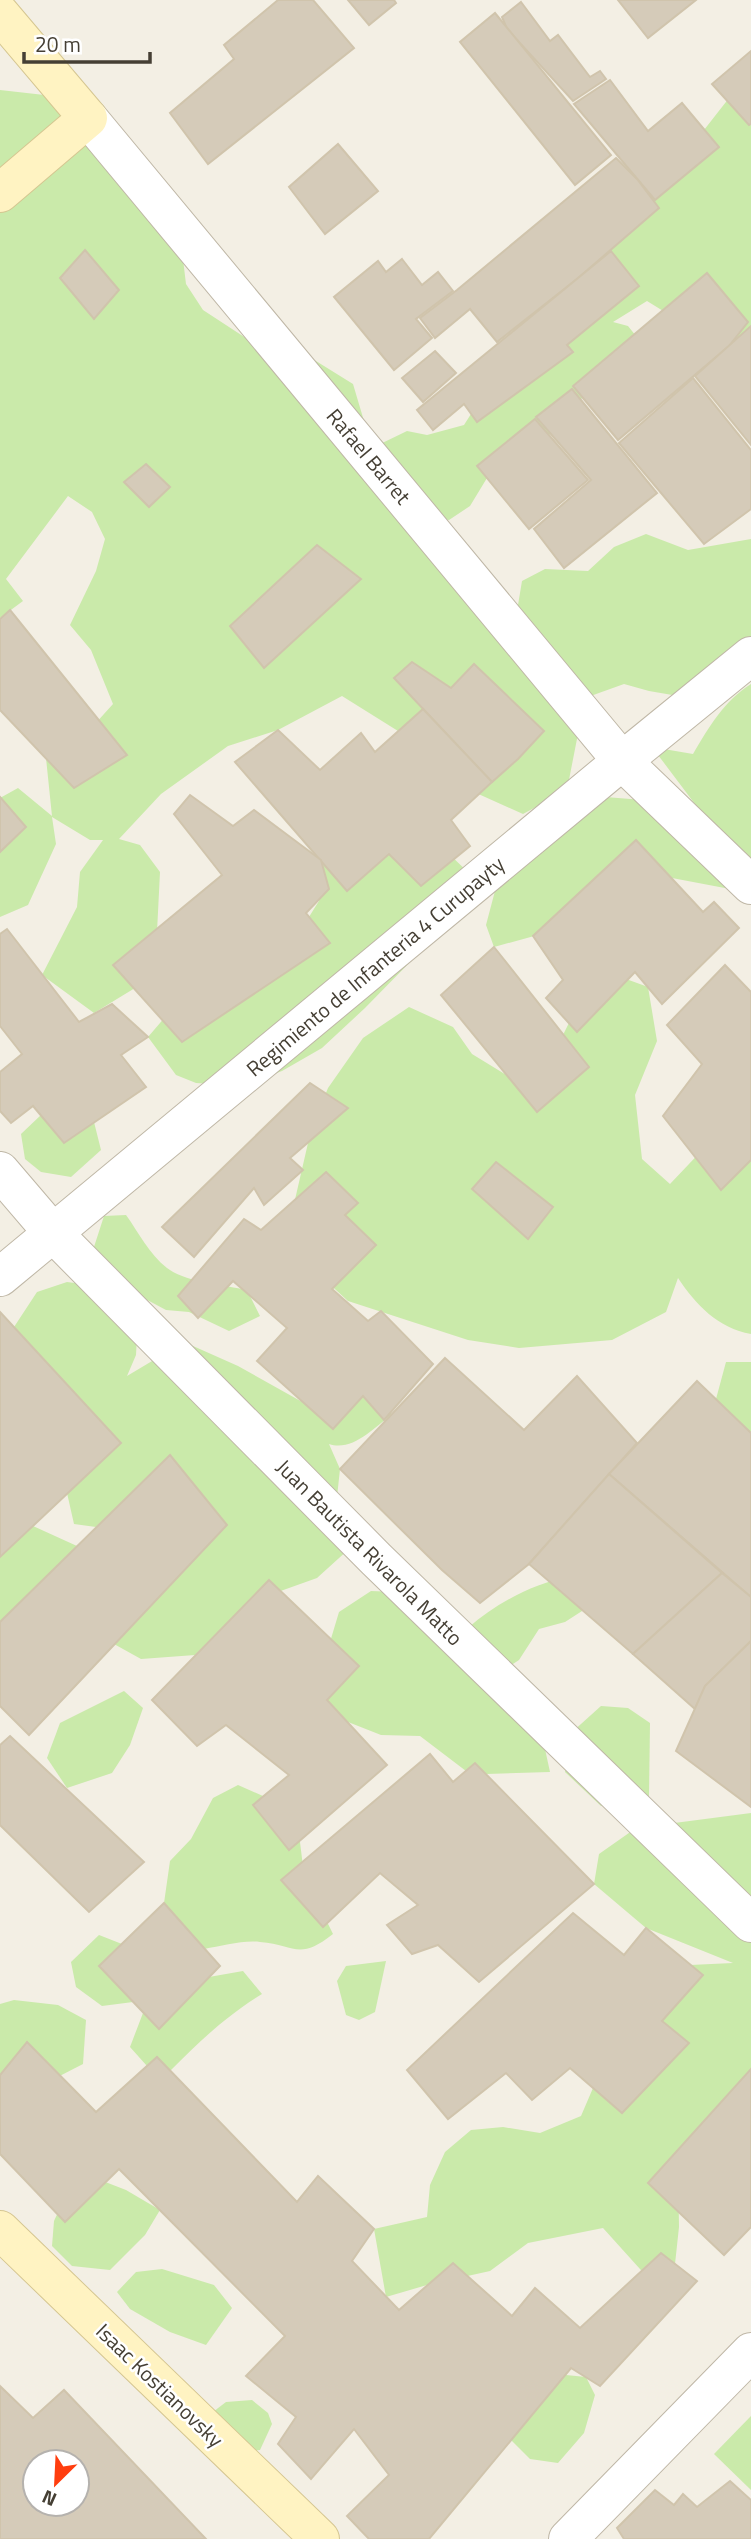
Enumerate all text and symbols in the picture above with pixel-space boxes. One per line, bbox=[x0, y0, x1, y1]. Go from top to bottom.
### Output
scale bar bbox=[24, 21, 150, 65]
text: 20 m bbox=[35, 28, 81, 60]
street label: Rafael Barret bbox=[319, 401, 419, 511]
street label: Regimiento de Infanteria 4 Curupayty bbox=[239, 848, 511, 1084]
street label: Juan Bautista Rivarola Matto bbox=[269, 1451, 471, 1653]
street label: Isaac Kostianovsky bbox=[89, 2316, 231, 2454]
north arrow bbox=[21, 2448, 91, 2518]
text: N bbox=[37, 2483, 61, 2515]

